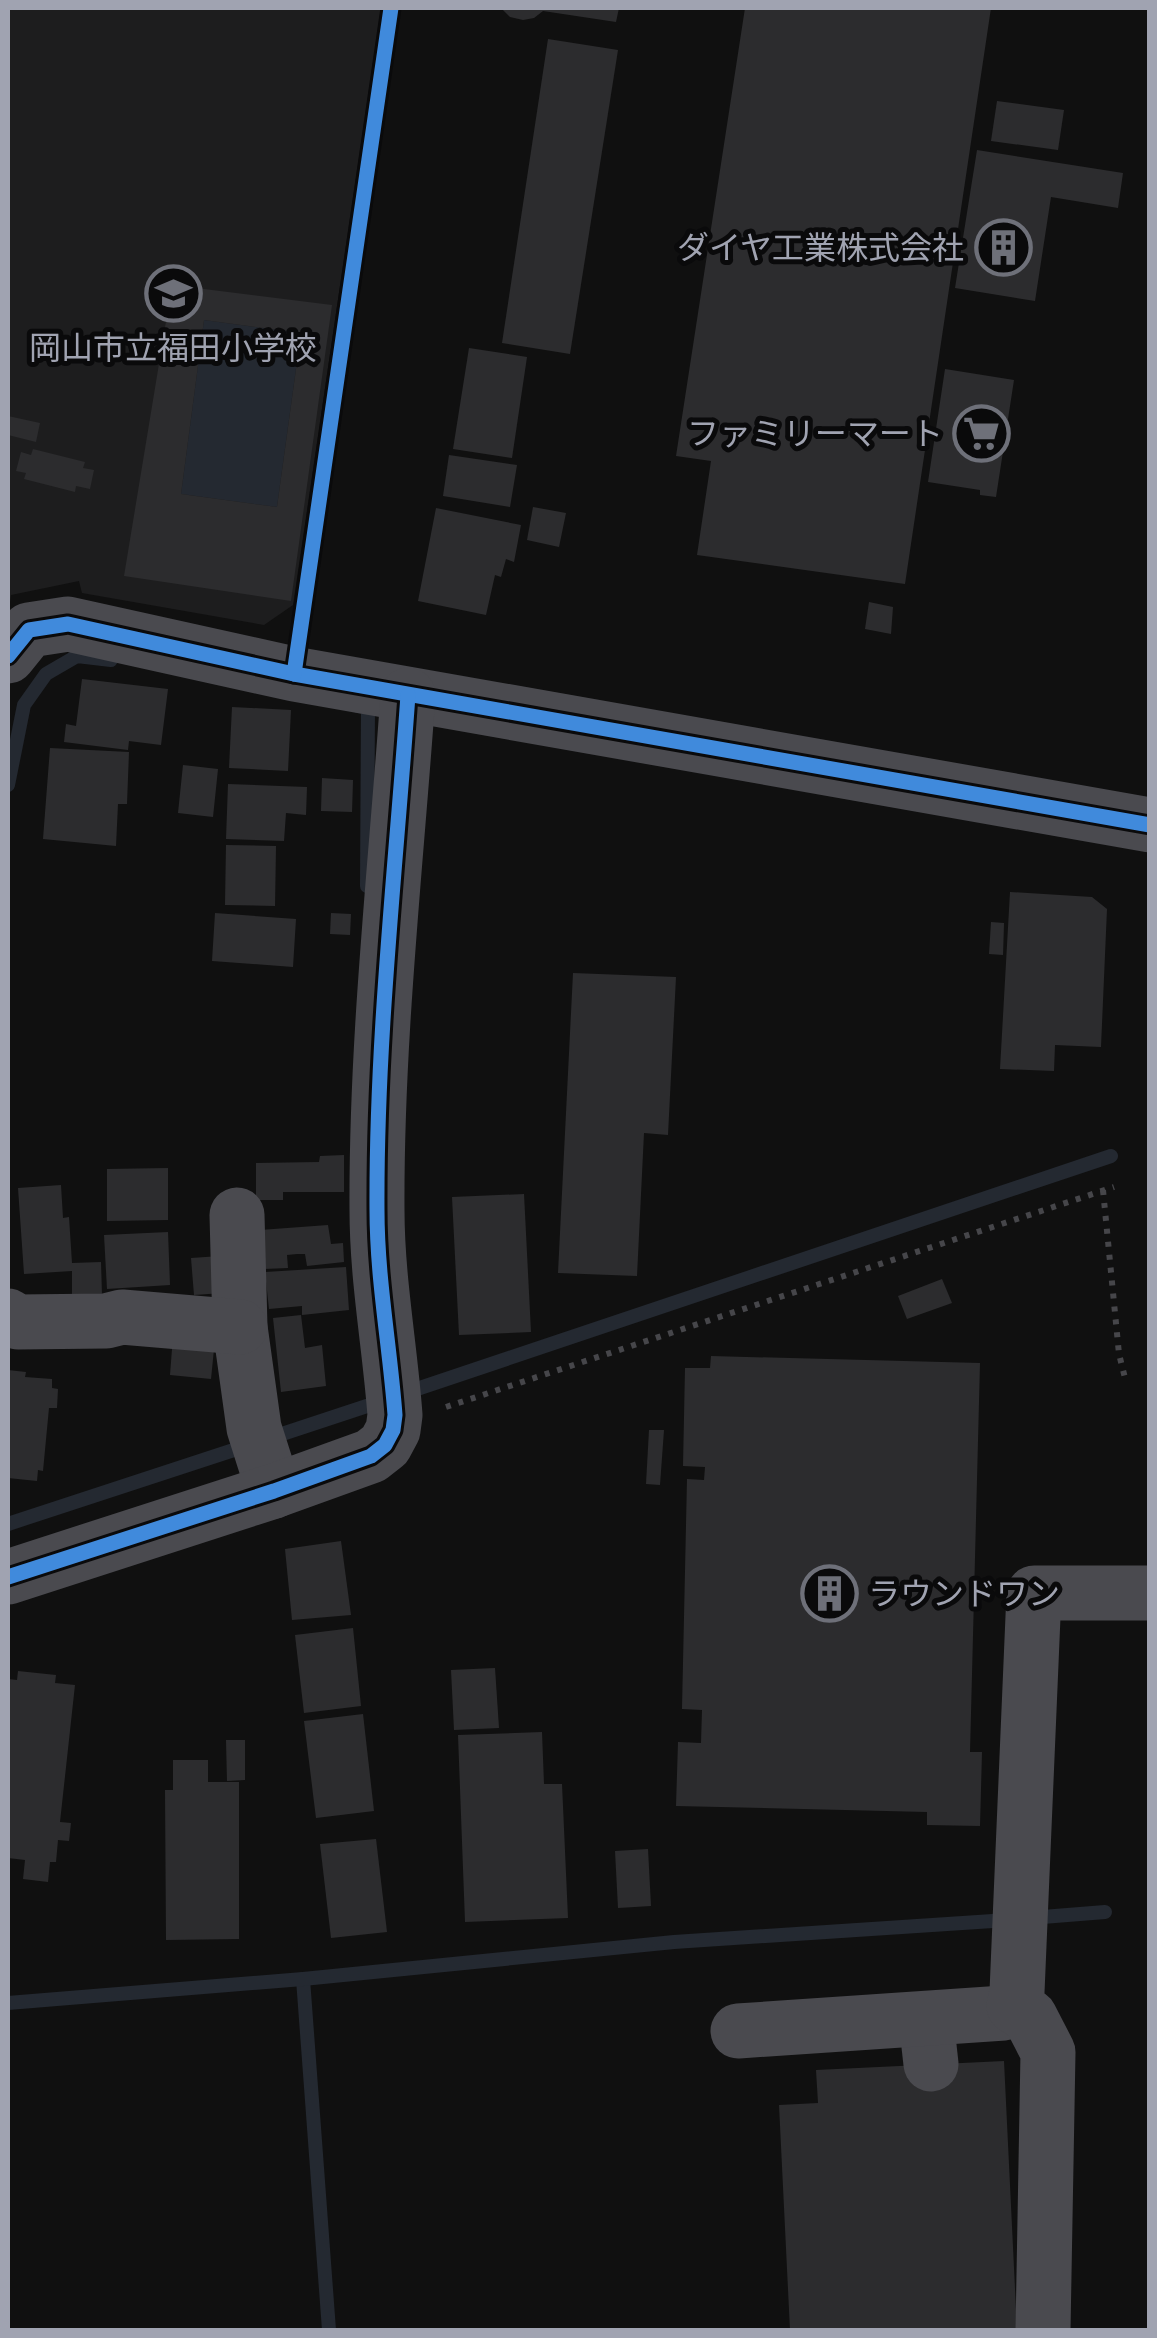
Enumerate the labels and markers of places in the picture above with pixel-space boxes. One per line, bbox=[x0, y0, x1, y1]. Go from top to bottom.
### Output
building icon: ダイヤ工業株式会社 bbox=[973, 218, 1033, 278]
place label: ダイヤ工業株式会社 bbox=[677, 226, 964, 269]
school or university icon: 岡山市立福田小学校 bbox=[143, 264, 203, 324]
place label: 岡山市立福田小学校 bbox=[29, 326, 317, 369]
supermarket icon: ファミリーマート bbox=[952, 404, 1012, 464]
place label: ファミリーマート bbox=[687, 412, 943, 455]
building icon: ラウンドワン bbox=[799, 1564, 859, 1624]
place label: ラウンドワン bbox=[868, 1572, 1060, 1615]

